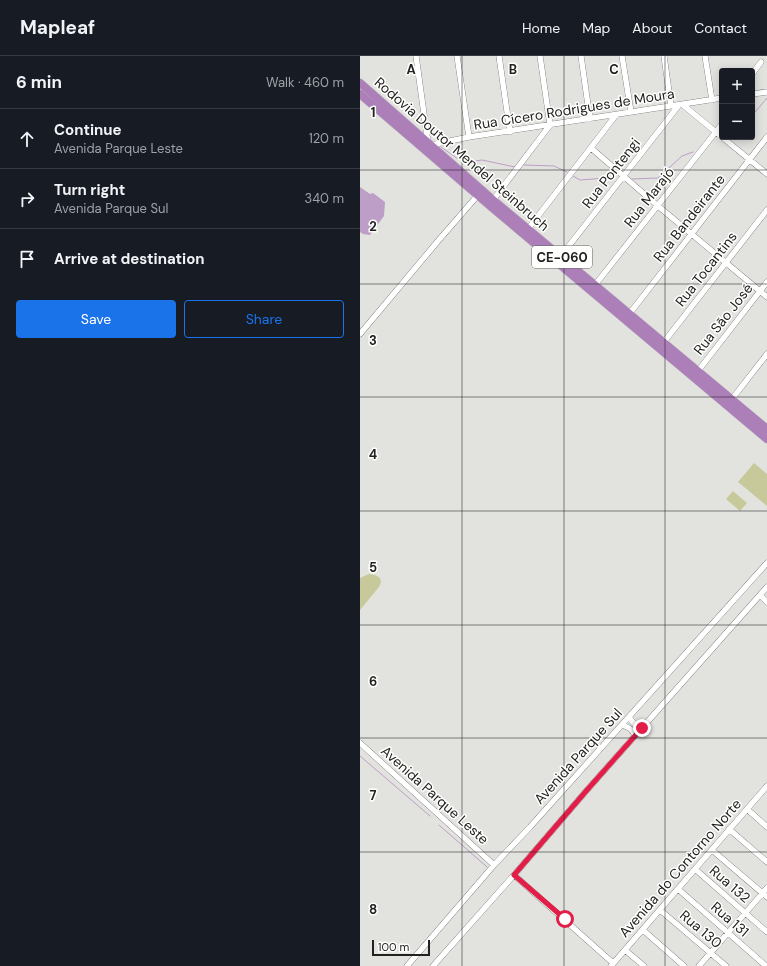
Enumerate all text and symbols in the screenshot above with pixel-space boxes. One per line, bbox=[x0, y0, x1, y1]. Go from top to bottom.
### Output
text: Mapleaf bbox=[20, 15, 95, 40]
text: Home bbox=[522, 19, 560, 37]
text: Map bbox=[582, 19, 610, 37]
text: About bbox=[632, 19, 672, 37]
text: Contact bbox=[694, 19, 747, 37]
text: A bbox=[406, 61, 416, 78]
text: B bbox=[509, 61, 517, 78]
text: C bbox=[609, 61, 619, 78]
map controls bbox=[719, 68, 755, 140]
button: + bbox=[719, 68, 755, 104]
text: 6 min bbox=[16, 71, 62, 93]
street label: Rodovia Doutor Mendel Steinbruch bbox=[371, 73, 553, 235]
text: Walk · 460 m bbox=[266, 74, 344, 91]
street label: Rua Cícero Rodrigues de Moura bbox=[472, 84, 676, 134]
text: 1 bbox=[371, 104, 375, 121]
button: − bbox=[719, 104, 755, 140]
text: Continue bbox=[54, 120, 122, 140]
icon: ahead bbox=[16, 128, 38, 150]
text: 120 m bbox=[309, 130, 344, 147]
street label: Rua Pontengi bbox=[578, 134, 644, 212]
text: Avenida Parque Leste bbox=[54, 140, 183, 157]
street label: Rua Marajó bbox=[620, 163, 678, 231]
street label: Rua Bandeirante bbox=[649, 171, 729, 265]
text: Turn right bbox=[54, 180, 125, 200]
icon: right bbox=[16, 188, 38, 210]
text: 340 m bbox=[304, 190, 344, 207]
text: Avenida Parque Sul bbox=[54, 200, 168, 217]
text: 2 bbox=[369, 218, 377, 235]
street label: Rua Tocantins bbox=[671, 228, 741, 310]
road number: CE-060 bbox=[532, 246, 592, 268]
icon: arrive bbox=[16, 248, 38, 270]
text: Arrive at destination bbox=[54, 249, 205, 269]
street label: Rua São José bbox=[690, 280, 757, 358]
button: Save bbox=[16, 300, 176, 338]
button: Share bbox=[184, 300, 344, 338]
text: 3 bbox=[369, 332, 377, 349]
text: 4 bbox=[369, 446, 377, 463]
text: 5 bbox=[369, 559, 377, 576]
text: 6 bbox=[369, 673, 377, 690]
street label: Avenida Parque Sul bbox=[530, 704, 626, 808]
route end bbox=[633, 719, 651, 737]
street label: Avenida Parque Leste bbox=[377, 742, 493, 848]
text: 7 bbox=[370, 787, 377, 804]
street label: Avenida do Contorno Norte bbox=[615, 795, 745, 941]
street label: Rua 132 bbox=[706, 861, 754, 907]
street label: Rua 131 bbox=[707, 898, 753, 940]
text: 8 bbox=[369, 901, 377, 918]
street label: Rua 130 bbox=[676, 906, 726, 952]
route start bbox=[556, 910, 574, 928]
scale bar bbox=[372, 938, 430, 957]
text: 100 m bbox=[378, 940, 409, 954]

